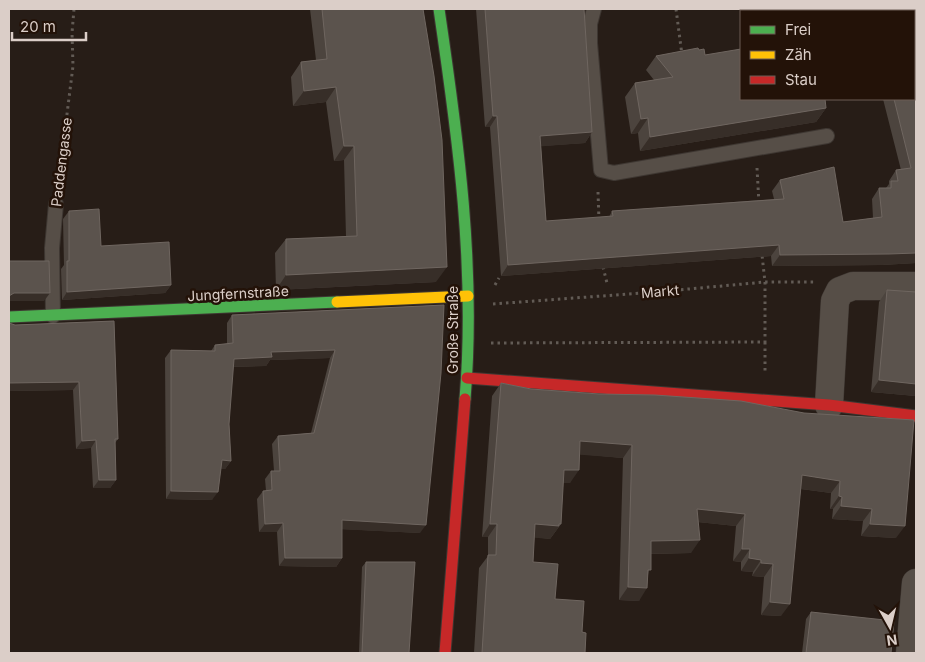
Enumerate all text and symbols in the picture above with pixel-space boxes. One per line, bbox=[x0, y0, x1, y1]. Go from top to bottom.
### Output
scale bar bbox=[12, 10, 86, 42]
legend bbox=[740, 10, 915, 100]
text: 20 m bbox=[20, 17, 56, 36]
text: Frei bbox=[785, 20, 811, 39]
text: Zäh bbox=[785, 45, 812, 64]
text: Stau bbox=[785, 70, 817, 89]
street label: Paddengasse bbox=[47, 116, 75, 208]
street label: Markt bbox=[640, 281, 680, 301]
street label: Jungfernstraße bbox=[187, 282, 289, 304]
street label: Große Straße bbox=[444, 286, 461, 374]
north arrow bbox=[865, 602, 915, 652]
text: N bbox=[885, 631, 898, 650]

